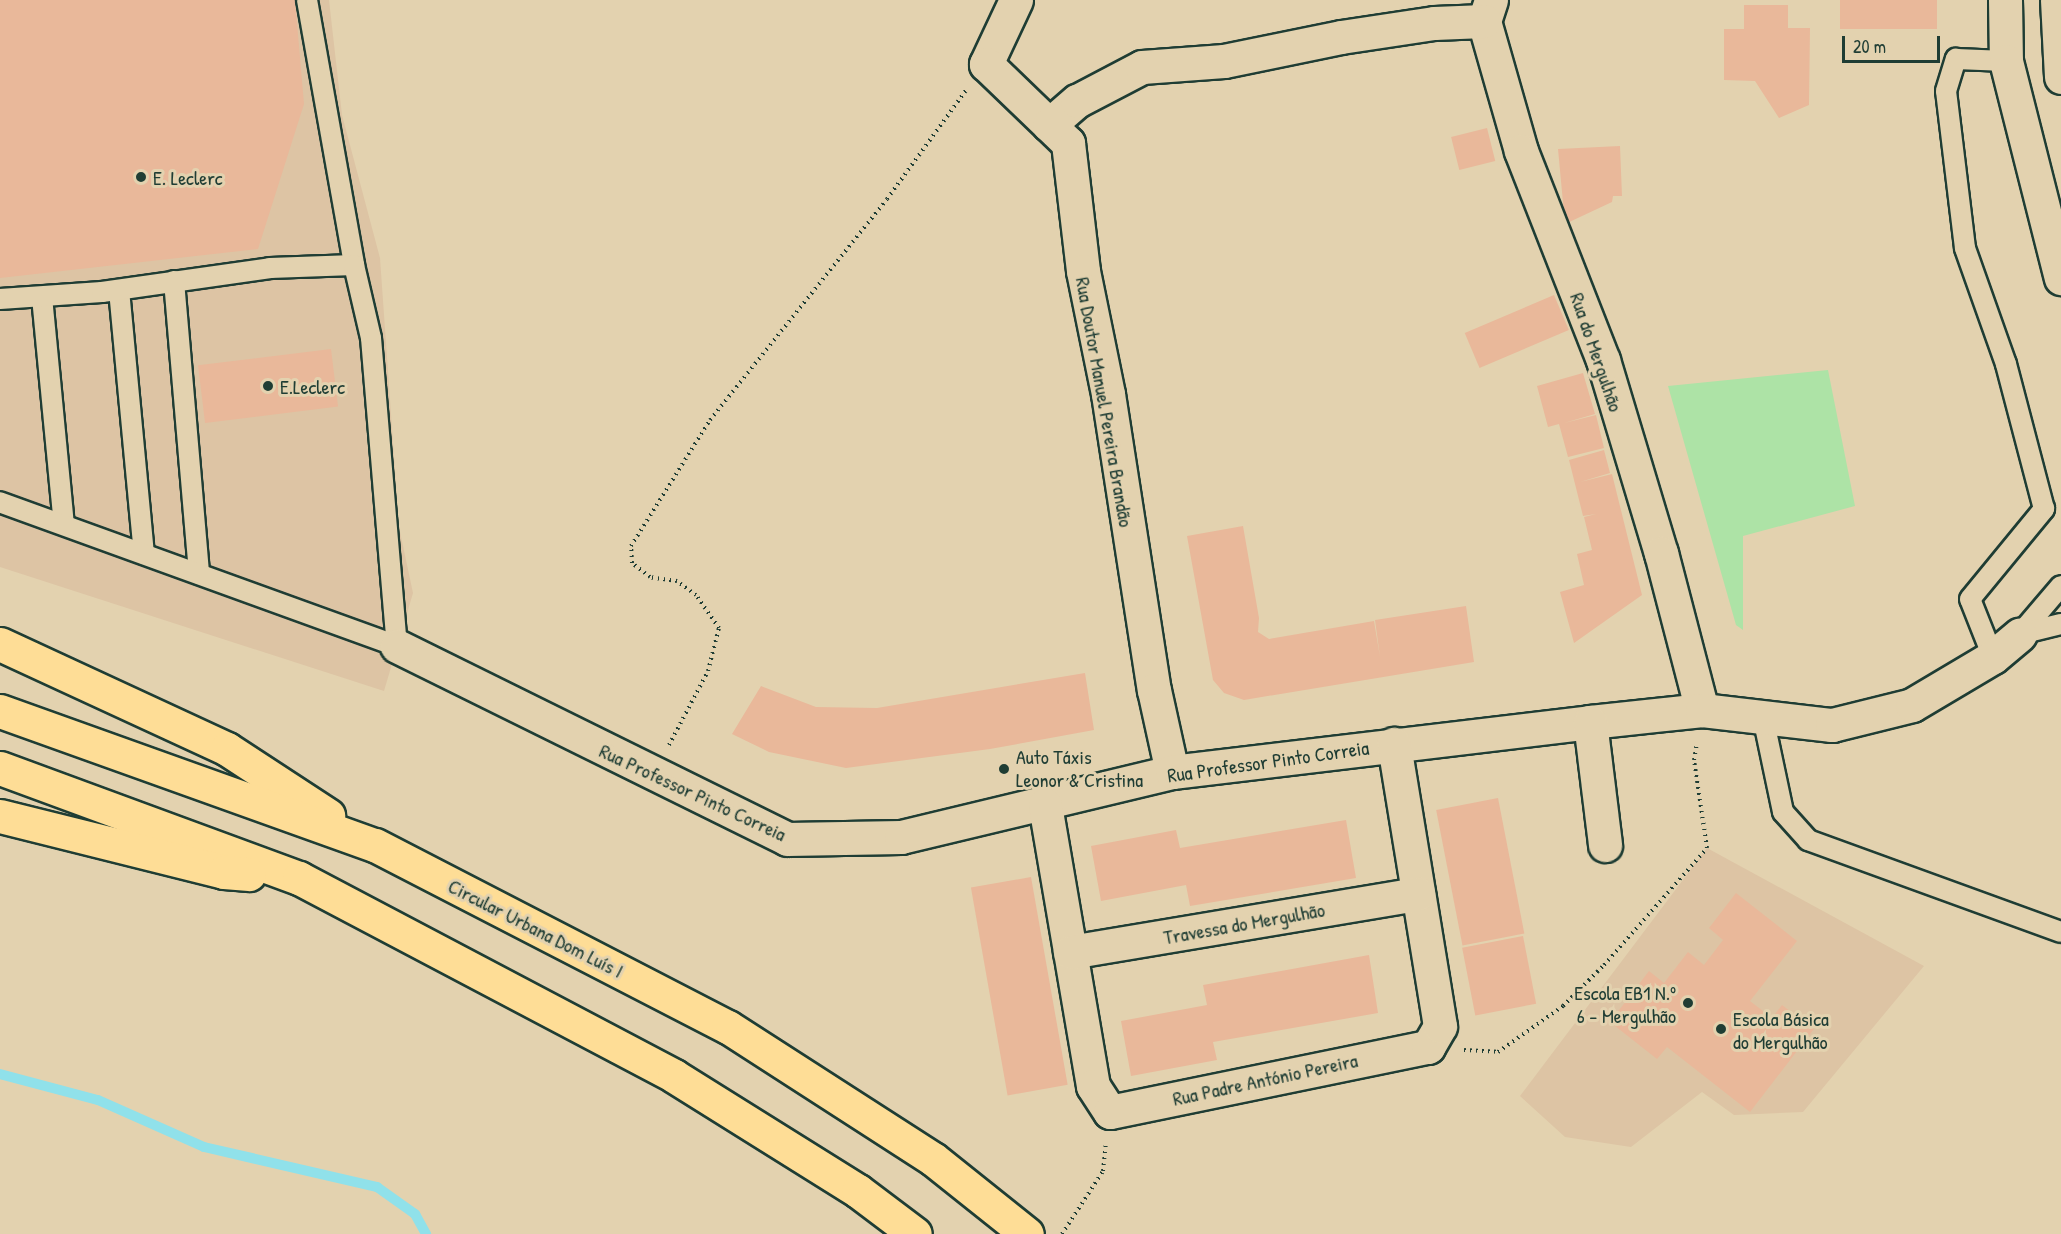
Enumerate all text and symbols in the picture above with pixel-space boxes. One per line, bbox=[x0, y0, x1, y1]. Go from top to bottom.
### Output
scale bar bbox=[1845, 24, 1942, 62]
text: 20 m bbox=[1853, 34, 1886, 59]
place label: E. Leclerc bbox=[153, 165, 223, 189]
marker: E. Leclerc bbox=[134, 170, 148, 184]
street label: Rua Doutor Manuel Pereira Brandão bbox=[1071, 275, 1139, 529]
street label: Rua do Mergulhão bbox=[1565, 289, 1629, 415]
place label: E.Leclerc bbox=[280, 374, 345, 398]
marker: E.Leclerc bbox=[261, 379, 275, 393]
street label: Rua Professor Pinto Correia bbox=[1166, 735, 1370, 787]
street label: Rua Professor Pinto Correia bbox=[596, 738, 790, 846]
place label: Auto Táxis Leonor & Cristina bbox=[1016, 745, 1143, 792]
marker: Auto Táxis Leonor & Cristina bbox=[997, 762, 1011, 776]
street label: Circular Urbana Dom Luís I bbox=[444, 873, 628, 983]
street label: Travessa do Mergulhão bbox=[1162, 897, 1326, 949]
place label: Escola EB1 N.º 6 - Mergulhão bbox=[1574, 980, 1676, 1027]
marker: Escola EB1 N.º 6 - Mergulhão bbox=[1681, 996, 1695, 1010]
place label: Escola Básica do Mergulhão bbox=[1733, 1006, 1829, 1053]
marker: Escola Básica do Mergulhão bbox=[1714, 1022, 1728, 1036]
street label: Rua Padre António Pereira bbox=[1170, 1048, 1360, 1110]

